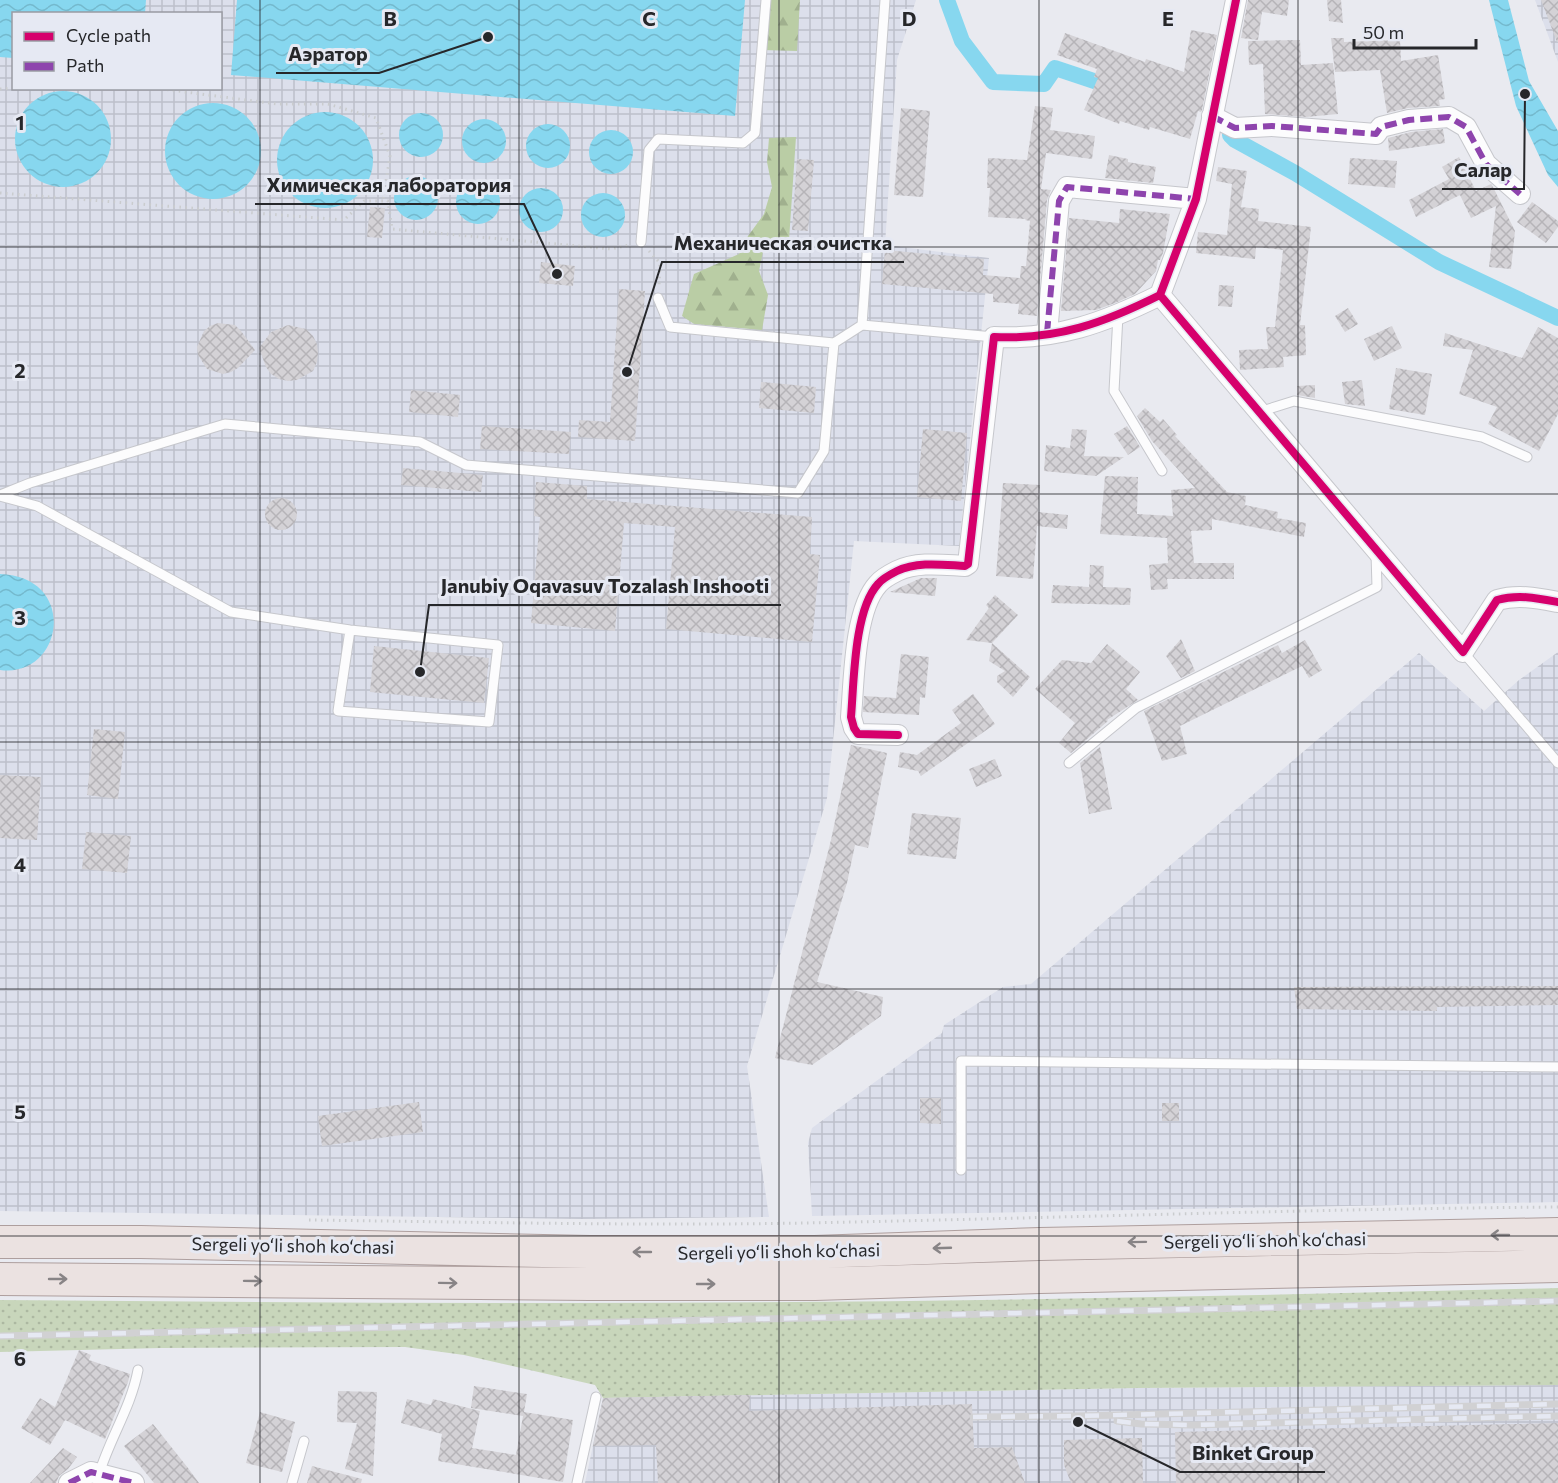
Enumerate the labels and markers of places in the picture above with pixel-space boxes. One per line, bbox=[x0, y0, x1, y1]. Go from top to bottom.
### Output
callout: Аэратор bbox=[276, 35, 379, 73]
callout: Салар bbox=[1442, 151, 1524, 189]
callout: Химическая лаборатория bbox=[255, 166, 524, 204]
callout: Механическая очистка bbox=[662, 224, 904, 262]
callout: Janubiy Oqavasuv Tozalash Inshooti bbox=[429, 567, 781, 605]
callout: Binket Group bbox=[1180, 1434, 1325, 1472]

